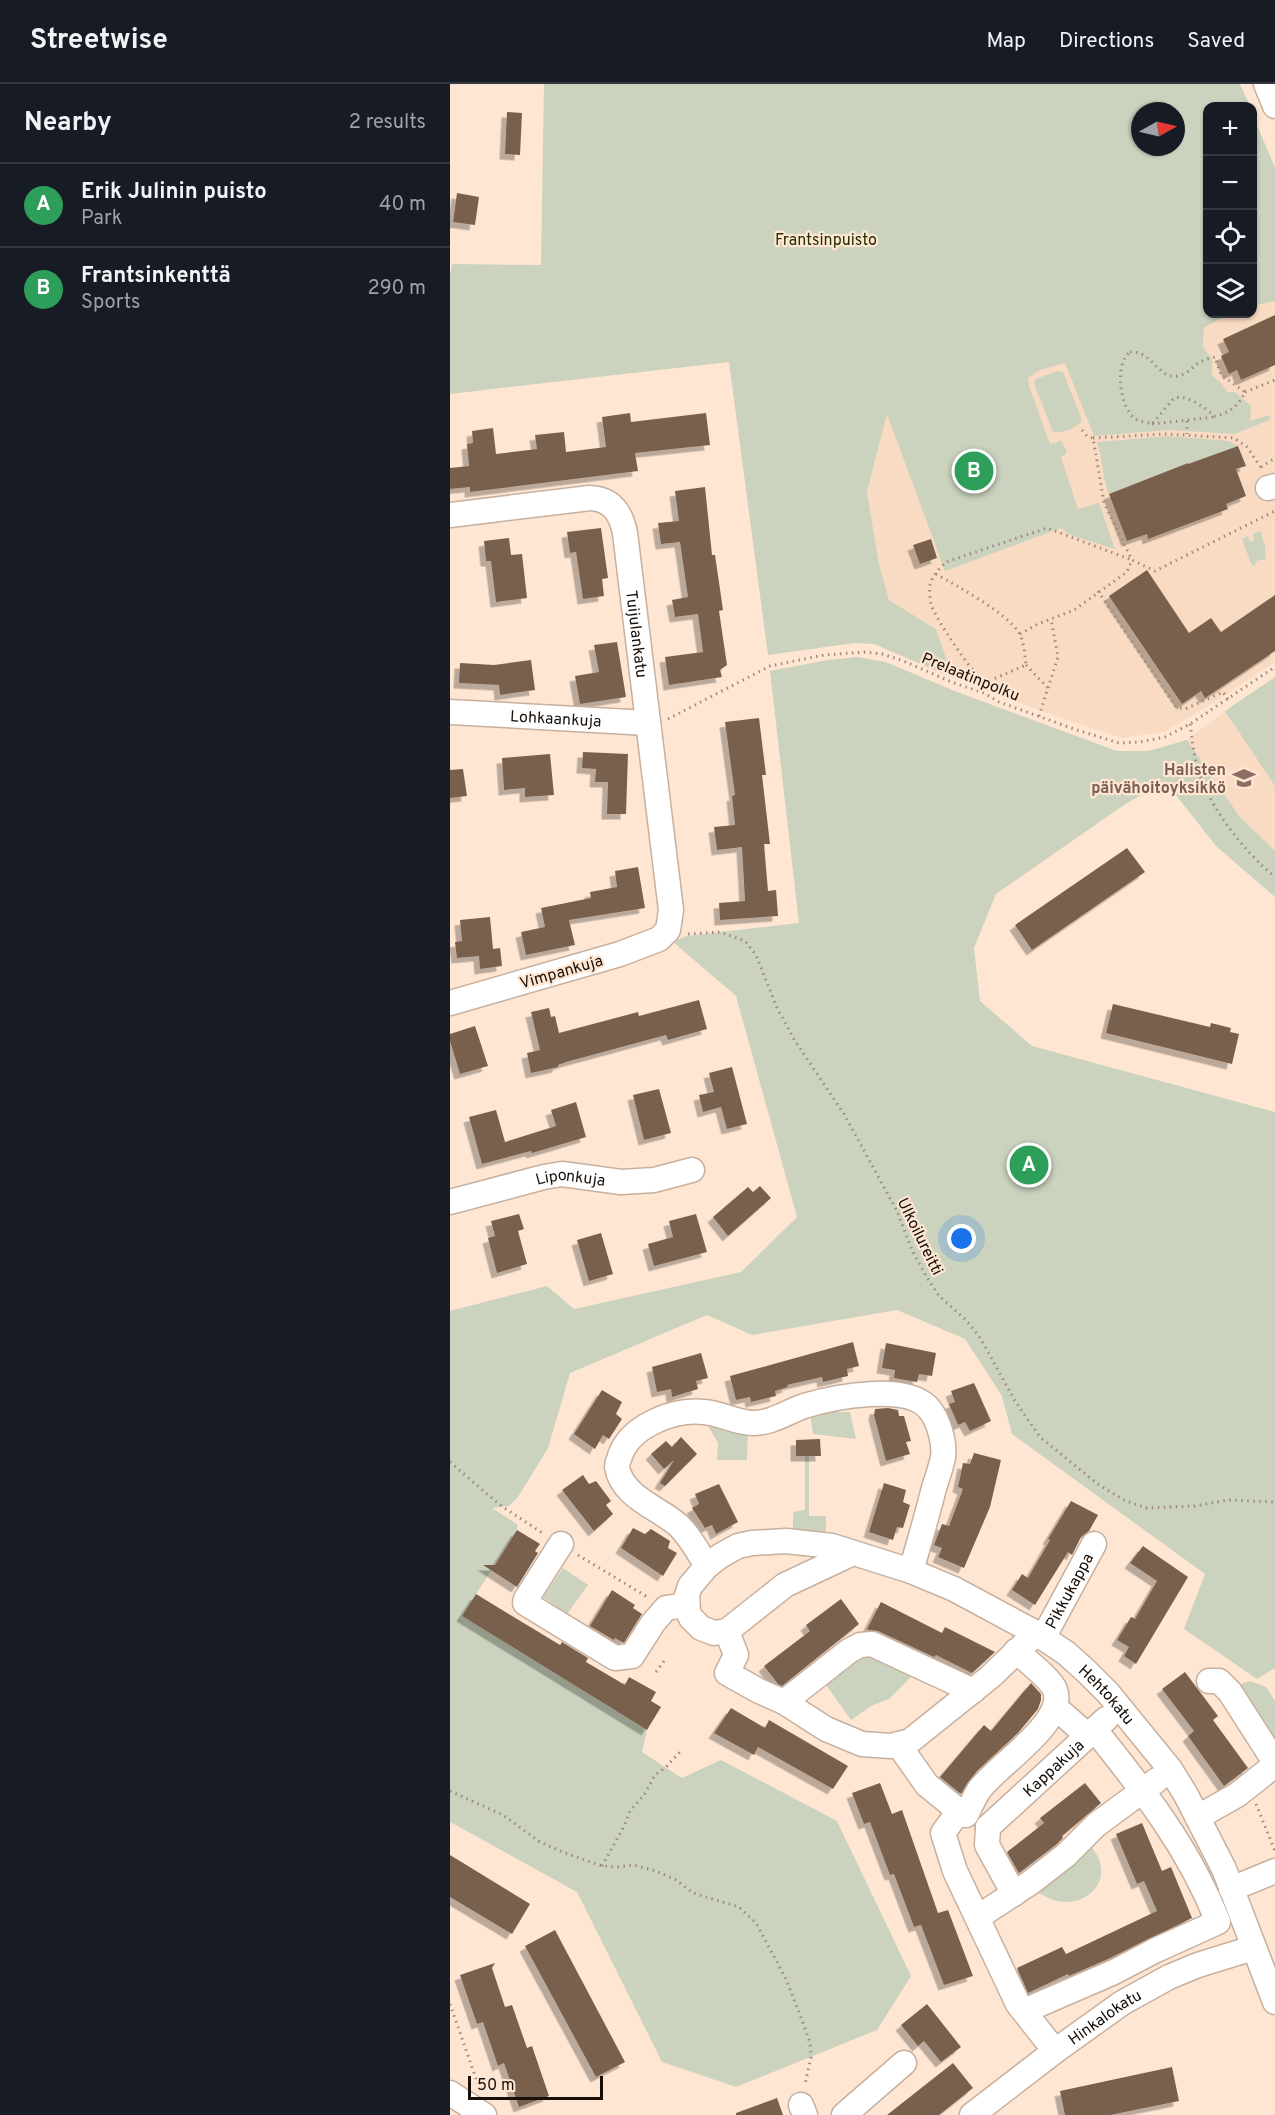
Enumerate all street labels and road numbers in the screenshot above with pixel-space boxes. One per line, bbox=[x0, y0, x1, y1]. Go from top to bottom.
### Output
street label: Tuijulankatu bbox=[620, 589, 651, 679]
street label: Prelaatinpolku bbox=[918, 649, 1022, 707]
street label: Lohkaankuja bbox=[509, 707, 602, 732]
street label: Vimpankuja bbox=[518, 952, 605, 994]
street label: Liponkuja bbox=[534, 1165, 606, 1192]
street label: Ulkoilureitti bbox=[892, 1195, 947, 1279]
street label: Pikkukappa bbox=[1042, 1550, 1099, 1633]
street label: Hehtokatu bbox=[1073, 1661, 1138, 1730]
street label: Kappakuja bbox=[1019, 1736, 1089, 1802]
street label: Hinkalokatu bbox=[1065, 1986, 1146, 2050]

